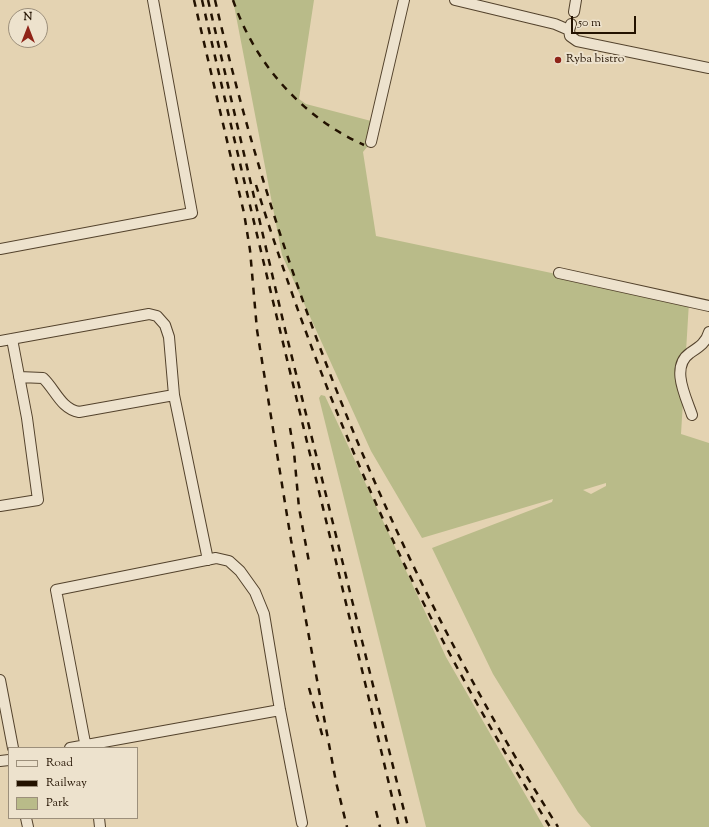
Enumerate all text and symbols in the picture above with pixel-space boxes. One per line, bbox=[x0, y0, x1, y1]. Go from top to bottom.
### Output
north arrow bbox=[8, 8, 48, 48]
scale bar bbox=[573, 8, 638, 34]
text: N bbox=[24, 9, 32, 25]
text: 50 m bbox=[578, 14, 601, 32]
place label: Ryba bistro bbox=[566, 53, 624, 67]
marker: Ryba bistro bbox=[553, 55, 563, 65]
legend bbox=[8, 747, 138, 819]
text: Road bbox=[46, 754, 73, 772]
text: Railway bbox=[46, 774, 87, 792]
text: Park bbox=[46, 794, 69, 812]

